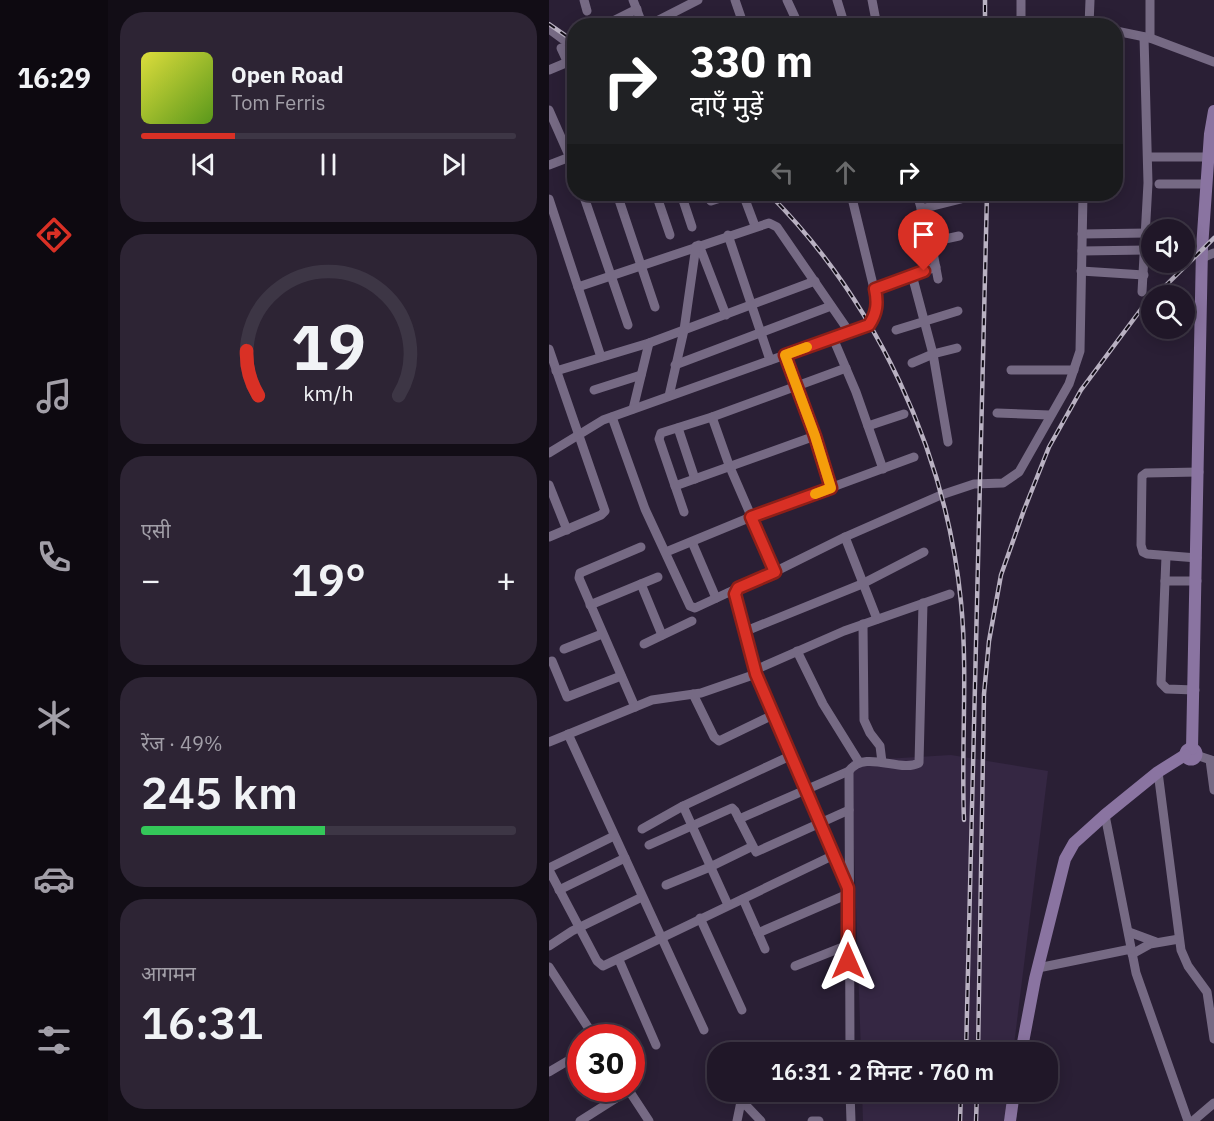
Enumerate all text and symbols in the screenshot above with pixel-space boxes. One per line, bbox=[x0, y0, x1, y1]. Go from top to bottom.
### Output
text: 330 m bbox=[690, 34, 813, 89]
icon: right bbox=[591, 42, 669, 120]
text: 16:29 bbox=[17, 60, 91, 95]
text: Open Road bbox=[231, 60, 344, 89]
text: दाएँ मुड़ें bbox=[690, 87, 763, 122]
text: Tom Ferris bbox=[231, 89, 326, 116]
icon: previous bbox=[187, 148, 220, 181]
icon: pause bbox=[312, 148, 345, 181]
icon: next bbox=[437, 148, 470, 181]
icon: left bbox=[766, 156, 799, 189]
icon: ahead bbox=[829, 156, 862, 189]
icon: right bbox=[892, 156, 925, 189]
pin bbox=[898, 209, 949, 271]
icon: directions bbox=[33, 214, 75, 256]
icon: arrive bbox=[907, 218, 940, 251]
map controls bbox=[1141, 219, 1195, 339]
button: sound bbox=[1141, 219, 1195, 273]
button: search bbox=[1141, 285, 1195, 339]
text: 19 bbox=[291, 306, 366, 387]
icon: music bbox=[33, 375, 75, 417]
text: km/h bbox=[303, 379, 354, 407]
text: एसी bbox=[141, 517, 171, 544]
icon: phone bbox=[33, 536, 75, 578]
text: 19° bbox=[291, 550, 366, 608]
text: − bbox=[141, 558, 161, 601]
text: + bbox=[496, 558, 516, 601]
icon: climate bbox=[33, 697, 75, 739]
text: रेंज · 49% bbox=[141, 730, 223, 757]
text: 245 km bbox=[141, 763, 298, 821]
icon: car bbox=[33, 858, 75, 900]
position arrow bbox=[816, 929, 880, 993]
text: आगमन bbox=[141, 960, 196, 987]
text: 16:31 bbox=[141, 993, 263, 1051]
icon: filters bbox=[33, 1019, 75, 1061]
speed limit sign: 30 bbox=[567, 1024, 645, 1102]
text: 16:31 · 2 मिनट · 760 m bbox=[771, 1057, 994, 1086]

